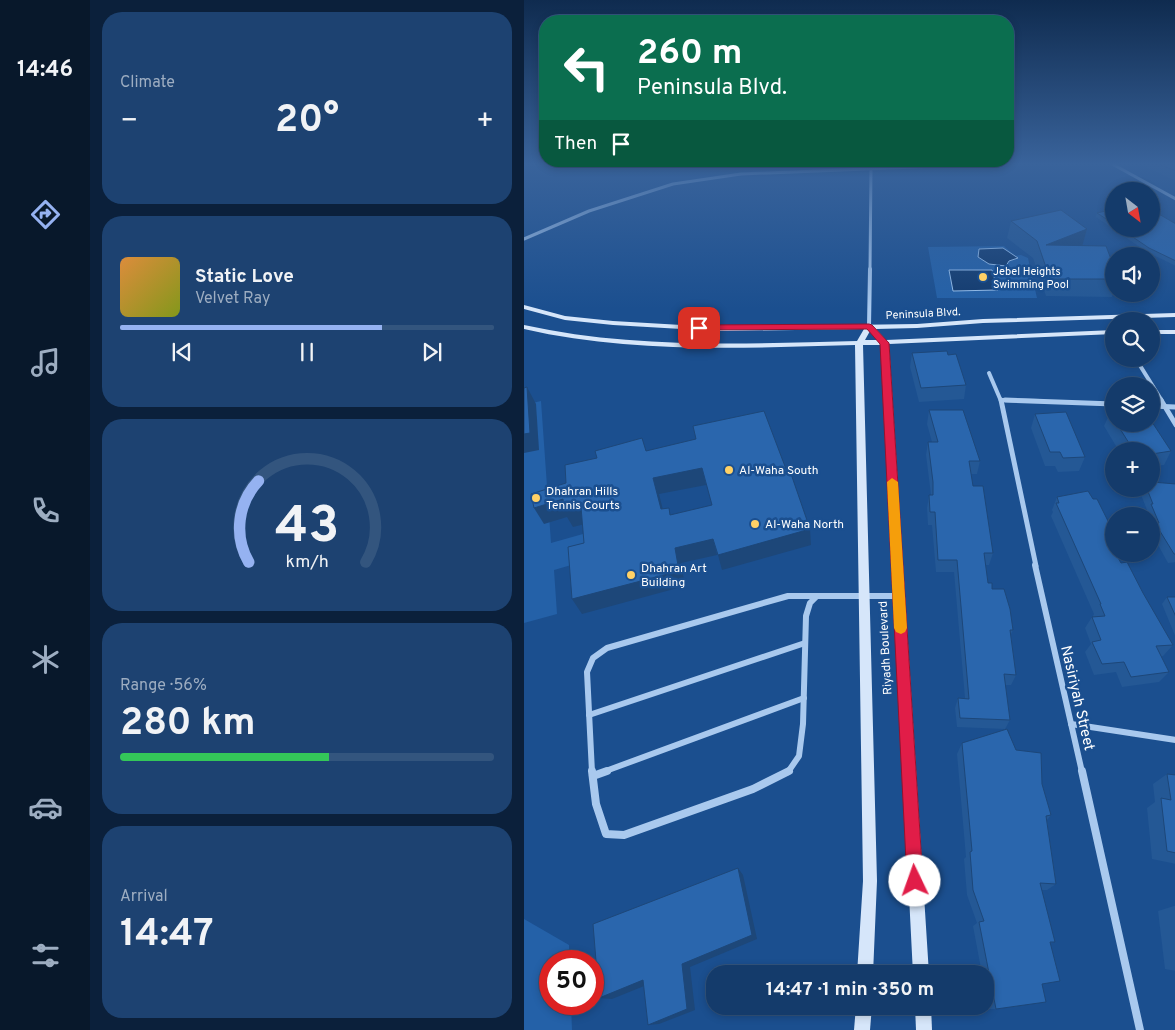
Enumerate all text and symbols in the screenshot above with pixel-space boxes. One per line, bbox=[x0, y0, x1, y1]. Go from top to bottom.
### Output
text: 260 m bbox=[637, 32, 742, 76]
icon: left bbox=[554, 35, 619, 100]
text: 14:46 bbox=[17, 57, 73, 84]
text: Climate bbox=[120, 73, 175, 93]
text: Peninsula Blvd. bbox=[637, 75, 787, 102]
text: 20° bbox=[275, 97, 339, 146]
text: − bbox=[120, 104, 138, 140]
text: + bbox=[476, 104, 494, 140]
icon: arrive bbox=[607, 130, 635, 158]
text: Then bbox=[554, 132, 597, 156]
north arrow bbox=[1105, 182, 1160, 238]
map controls bbox=[1105, 182, 1160, 562]
icon: directions bbox=[28, 197, 63, 232]
button: sound bbox=[1105, 247, 1160, 302]
text: Static Love bbox=[195, 265, 294, 289]
place label: Jebel Heights Swimming Pool bbox=[993, 265, 1069, 292]
marker: Jebel Heights Swimming Pool bbox=[977, 271, 989, 283]
text: Velvet Ray bbox=[195, 289, 270, 309]
street label: Peninsula Blvd. bbox=[885, 305, 961, 323]
pin bbox=[678, 307, 720, 349]
button: search bbox=[1105, 312, 1160, 367]
icon: arrive bbox=[685, 314, 713, 342]
icon: previous bbox=[168, 338, 196, 366]
icon: pause bbox=[293, 338, 321, 366]
icon: next bbox=[418, 338, 446, 366]
icon: music bbox=[28, 345, 63, 380]
button: layers bbox=[1105, 377, 1160, 432]
button: + bbox=[1105, 442, 1160, 497]
place label: Al-Waha South bbox=[739, 463, 818, 479]
marker: Al-Waha South bbox=[723, 464, 735, 476]
place label: Dhahran Hills Tennis Courts bbox=[546, 484, 620, 514]
marker: Dhahran Hills Tennis Courts bbox=[530, 492, 542, 504]
icon: phone bbox=[28, 493, 63, 528]
text: 43 bbox=[275, 495, 339, 561]
button: − bbox=[1105, 507, 1160, 562]
place label: Al-Waha North bbox=[765, 517, 844, 533]
marker: Al-Waha North bbox=[749, 518, 761, 530]
text: km/h bbox=[285, 551, 329, 574]
place label: Dhahran Art Building bbox=[641, 561, 707, 591]
marker: Dhahran Art Building bbox=[625, 569, 637, 581]
street label: Riyadh Boulevard bbox=[876, 600, 896, 695]
icon: climate bbox=[28, 642, 63, 677]
street label: Nasiriyah Street bbox=[1055, 644, 1098, 753]
text: Range · 56% bbox=[120, 676, 207, 696]
text: 280 km bbox=[120, 700, 256, 749]
icon: car bbox=[28, 790, 63, 825]
position arrow bbox=[888, 854, 940, 906]
text: Arrival bbox=[120, 887, 168, 907]
text: 14:47 bbox=[120, 911, 214, 960]
icon: filters bbox=[28, 938, 63, 973]
speed limit sign: 50 bbox=[539, 950, 604, 1015]
text: 14:47 · 1 min · 350 m bbox=[766, 978, 934, 1002]

